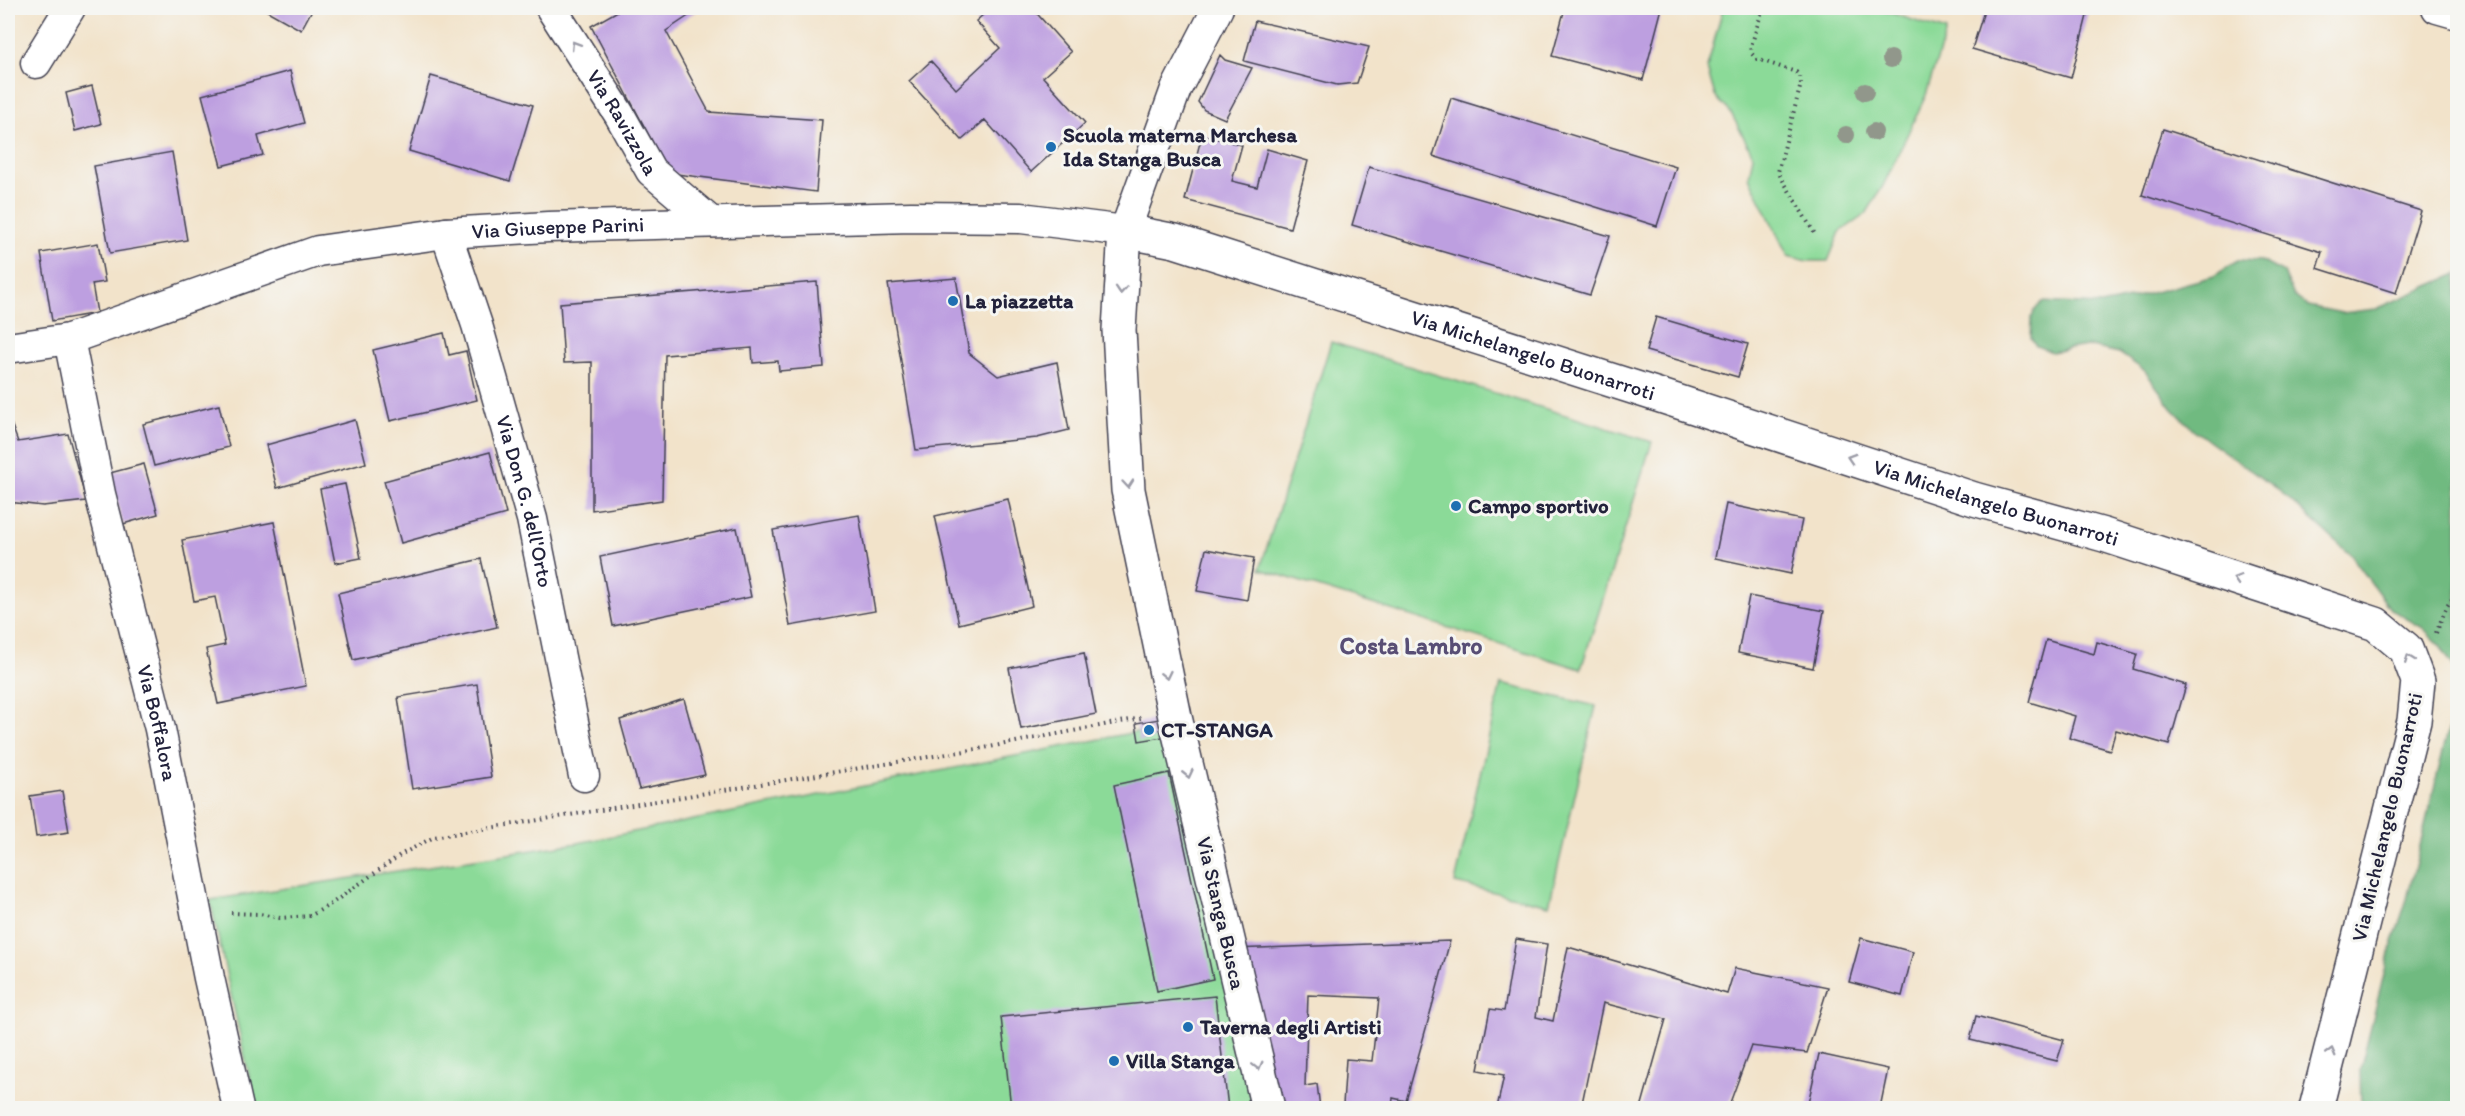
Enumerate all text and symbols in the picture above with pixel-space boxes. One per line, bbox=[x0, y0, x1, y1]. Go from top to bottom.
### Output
one-way arrow bbox=[570, 41, 582, 51]
street label: Via Ravizzola bbox=[582, 65, 664, 180]
place label: Scuola materna Marchesa Ida Stanga Busca bbox=[1063, 122, 1298, 172]
marker: Scuola materna Marchesa Ida Stanga Busca bbox=[1044, 140, 1058, 154]
street label: Via Giuseppe Parini bbox=[471, 211, 644, 243]
one-way arrow bbox=[1115, 285, 1128, 294]
place label: La piazzetta bbox=[965, 288, 1074, 314]
marker: La piazzetta bbox=[946, 294, 960, 308]
street label: Via Michelangelo Buonarroti bbox=[1408, 304, 1658, 405]
street label: Via Don G. dell'Orto bbox=[491, 412, 559, 590]
one-way arrow bbox=[1846, 453, 1857, 466]
street label: Via Michelangelo Buonarroti bbox=[1870, 454, 2122, 551]
one-way arrow bbox=[1121, 480, 1134, 489]
place label: Campo sportivo bbox=[1468, 493, 1609, 519]
marker: Campo sportivo bbox=[1449, 499, 1463, 513]
one-way arrow bbox=[2232, 574, 2243, 586]
district label: Costa Lambro bbox=[1339, 631, 1483, 660]
one-way arrow bbox=[2404, 654, 2417, 665]
street label: Via Boffalora bbox=[132, 662, 183, 783]
one-way arrow bbox=[1159, 670, 1172, 680]
street label: Via Michelangelo Buonarroti bbox=[2346, 690, 2427, 944]
place label: CT-STANGA bbox=[1161, 717, 1273, 742]
marker: CT-STANGA bbox=[1142, 723, 1156, 737]
one-way arrow bbox=[1181, 769, 1194, 779]
street label: Via Stanga Busca bbox=[1192, 834, 1251, 992]
place label: Taverna degli Artisti bbox=[1199, 1014, 1382, 1040]
marker: Taverna degli Artisti bbox=[1181, 1020, 1195, 1034]
one-way arrow bbox=[2324, 1047, 2337, 1057]
place label: Villa Stanga bbox=[1126, 1048, 1236, 1074]
marker: Villa Stanga bbox=[1107, 1054, 1121, 1068]
one-way arrow bbox=[1250, 1061, 1263, 1071]

